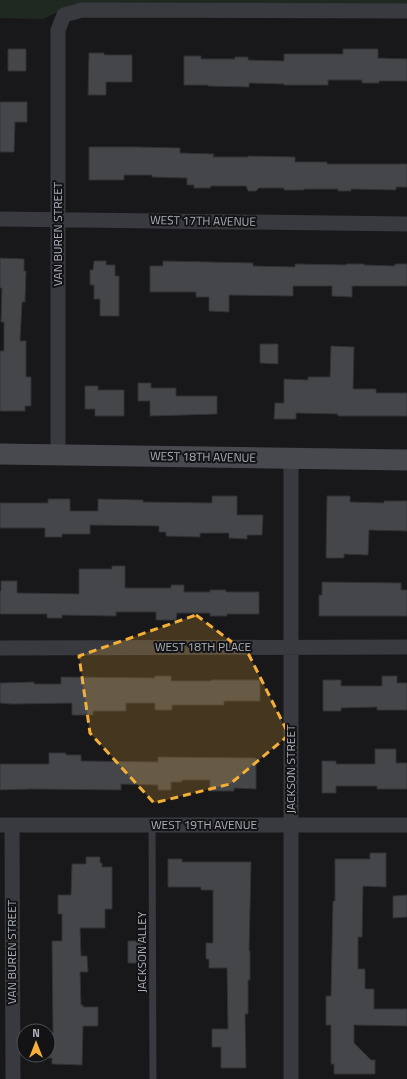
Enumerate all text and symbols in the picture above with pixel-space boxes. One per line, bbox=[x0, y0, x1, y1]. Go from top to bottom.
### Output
street label: VAN BUREN STREET bbox=[48, 181, 67, 286]
street label: WEST 17TH AVENUE bbox=[150, 210, 257, 231]
street label: WEST 18TH AVENUE bbox=[150, 446, 257, 467]
street label: WEST 18TH PLACE bbox=[155, 637, 251, 656]
street label: JACKSON STREET bbox=[281, 724, 300, 813]
street label: WEST 19TH AVENUE bbox=[151, 815, 257, 834]
street label: VAN BUREN STREET bbox=[2, 899, 21, 1004]
street label: JACKSON ALLEY bbox=[132, 911, 151, 992]
north arrow bbox=[16, 1023, 56, 1063]
text: N bbox=[32, 1025, 40, 1041]

